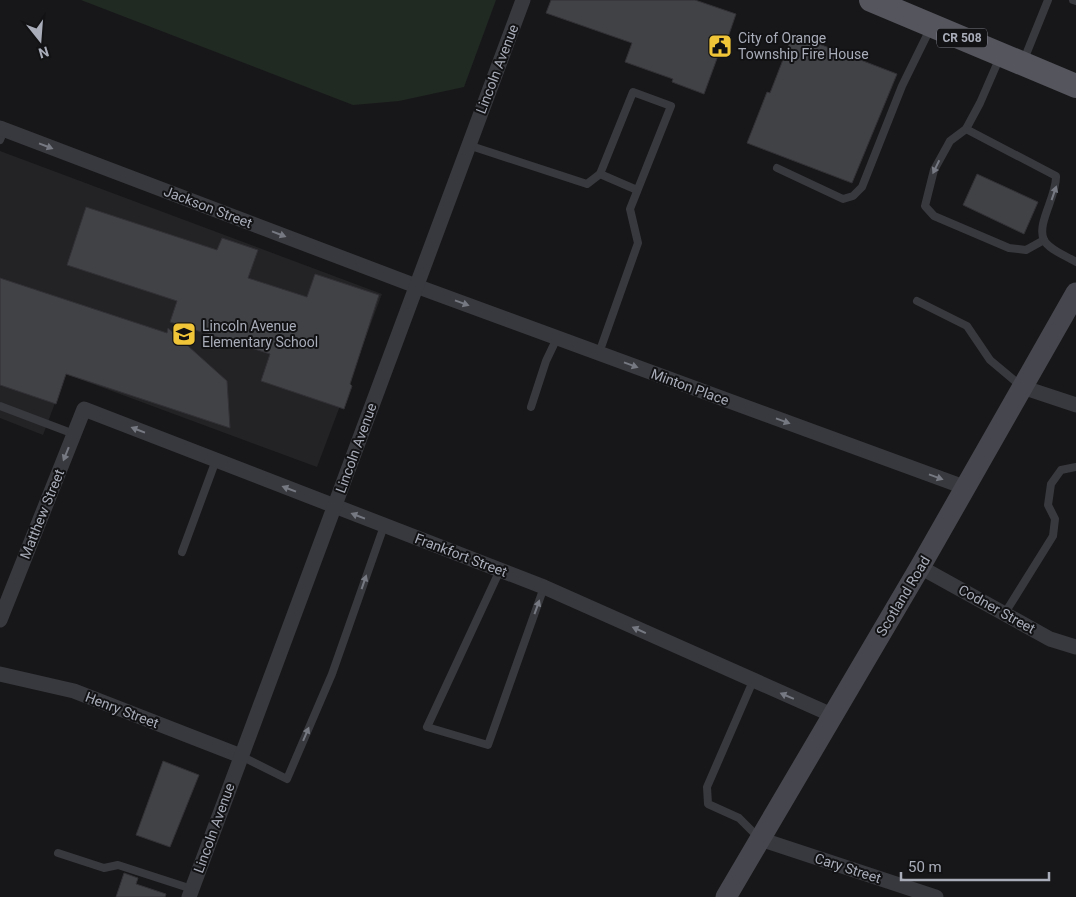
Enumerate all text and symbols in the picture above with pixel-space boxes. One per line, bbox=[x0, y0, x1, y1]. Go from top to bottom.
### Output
north arrow bbox=[15, 15, 65, 65]
street label: Lincoln Avenue bbox=[473, 22, 521, 116]
road number: CR 508 bbox=[937, 28, 987, 48]
place label: City of Orange Township Fire House bbox=[738, 30, 869, 62]
public building icon: City of Orange Township Fire House bbox=[707, 33, 733, 59]
text: N bbox=[37, 43, 51, 62]
one-way arrow bbox=[38, 142, 53, 150]
one-way arrow bbox=[932, 159, 941, 174]
street label: Jackson Street bbox=[162, 183, 255, 231]
one-way arrow bbox=[1050, 185, 1058, 200]
one-way arrow bbox=[272, 231, 286, 239]
one-way arrow bbox=[454, 300, 469, 307]
place label: Lincoln Avenue Elementary School bbox=[202, 318, 318, 350]
school or university icon: Lincoln Avenue Elementary School bbox=[171, 321, 197, 347]
one-way arrow bbox=[623, 362, 638, 369]
street label: Minton Place bbox=[649, 366, 731, 408]
street label: Lincoln Avenue bbox=[332, 401, 380, 495]
one-way arrow bbox=[776, 417, 791, 425]
one-way arrow bbox=[131, 425, 145, 433]
one-way arrow bbox=[62, 447, 70, 462]
street label: Matthew Street bbox=[17, 467, 67, 561]
one-way arrow bbox=[929, 473, 944, 481]
one-way arrow bbox=[281, 485, 296, 493]
one-way arrow bbox=[351, 512, 366, 519]
street label: Frankfort Street bbox=[413, 530, 510, 580]
street label: Scotland Road bbox=[873, 553, 933, 639]
one-way arrow bbox=[361, 575, 368, 590]
street label: Codner Street bbox=[956, 581, 1039, 637]
one-way arrow bbox=[533, 599, 541, 614]
one-way arrow bbox=[632, 625, 646, 633]
street label: Henry Street bbox=[83, 689, 161, 731]
one-way arrow bbox=[780, 691, 794, 699]
one-way arrow bbox=[303, 727, 311, 741]
street label: Lincoln Avenue bbox=[190, 781, 238, 875]
street label: Cary Street bbox=[813, 850, 883, 886]
scale bar bbox=[901, 850, 1048, 882]
text: 50 m bbox=[908, 858, 942, 876]

